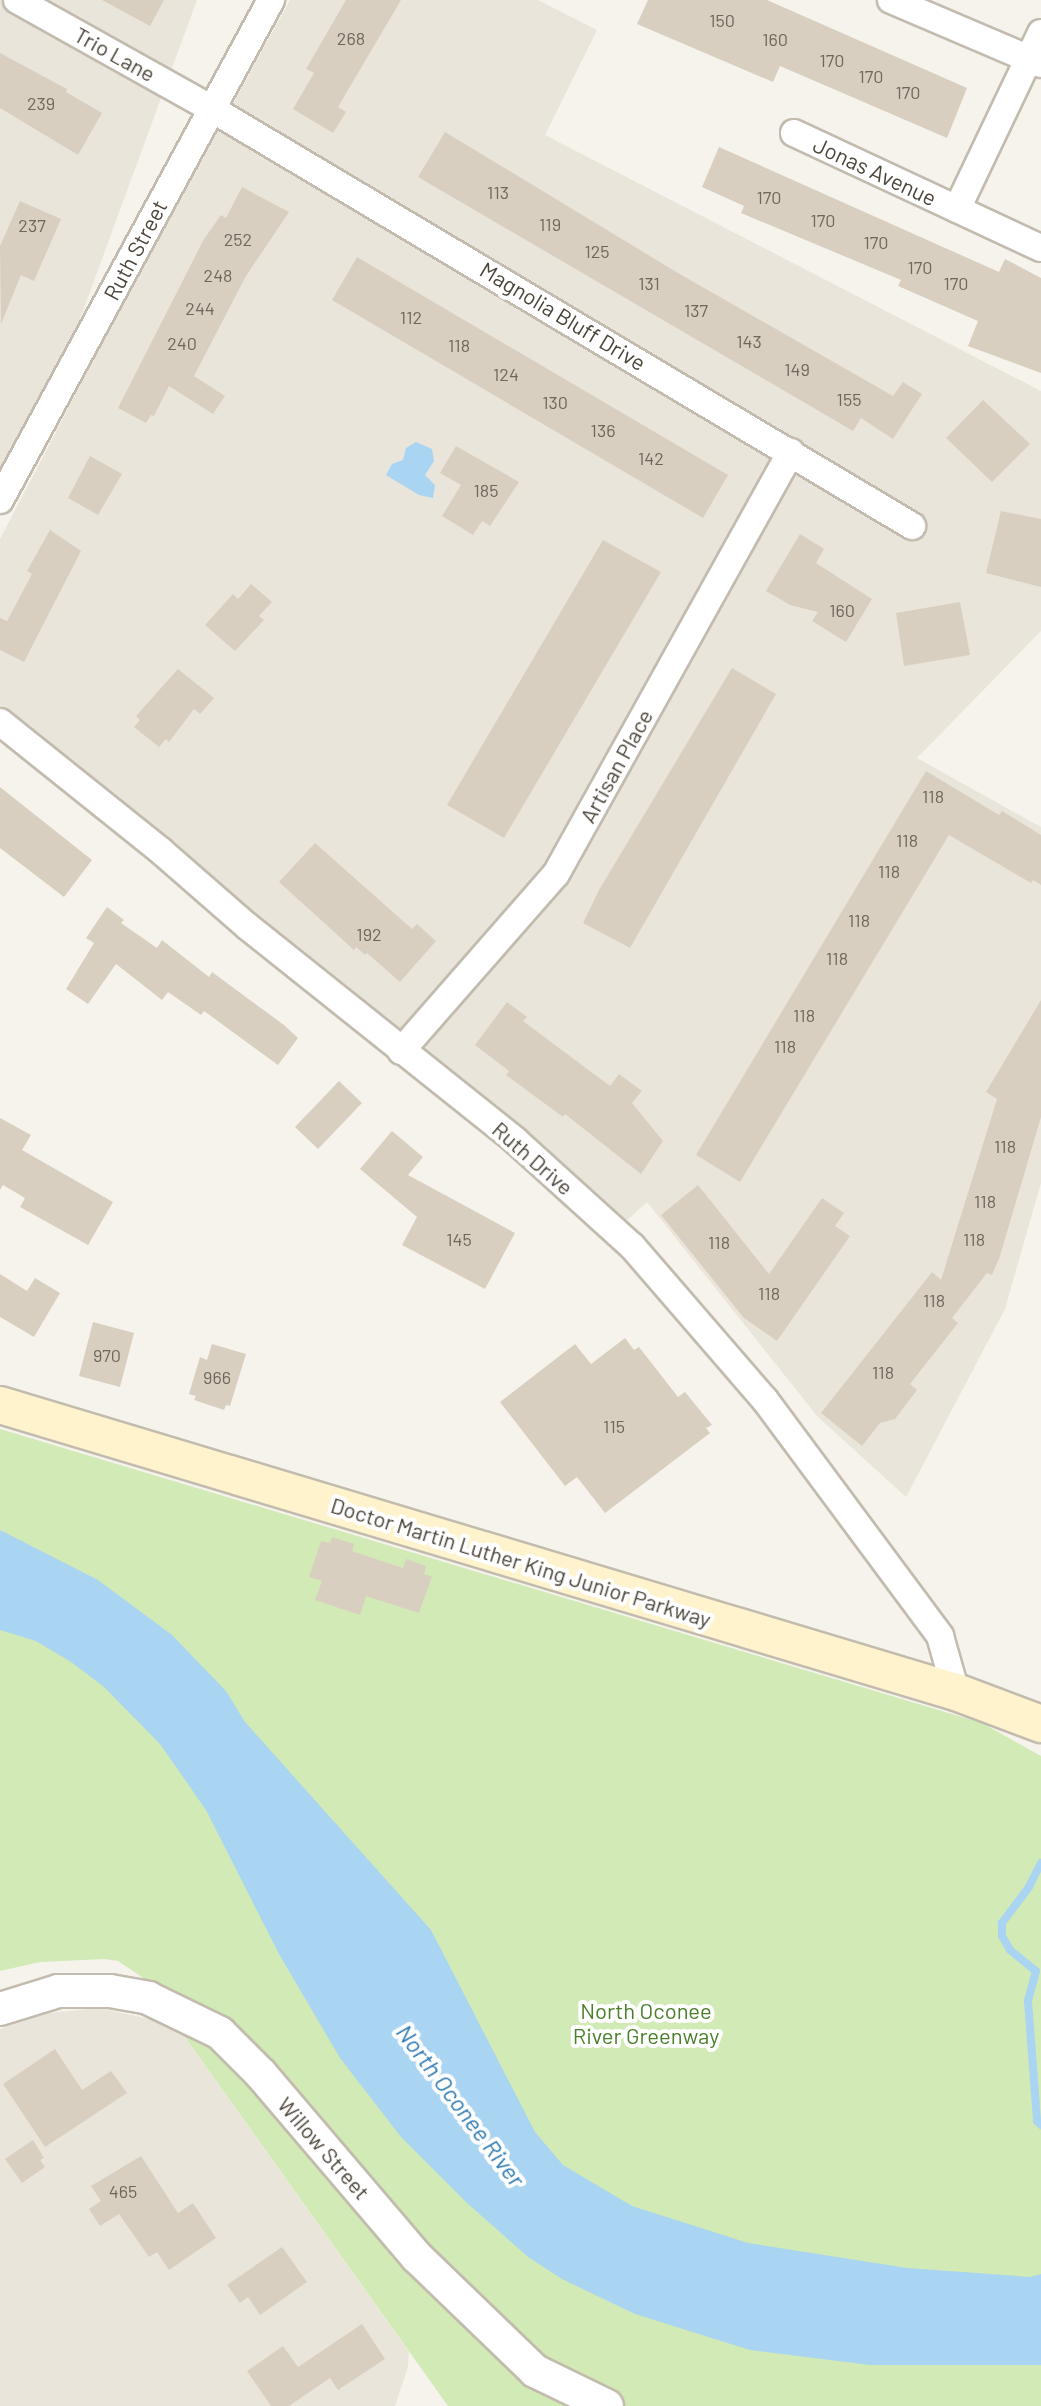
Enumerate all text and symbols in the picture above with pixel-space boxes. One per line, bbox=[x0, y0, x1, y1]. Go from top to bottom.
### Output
house number: 150 bbox=[709, 9, 735, 31]
street label: Trio Lane bbox=[70, 21, 160, 87]
house number: 268 bbox=[337, 27, 365, 49]
house number: 160 bbox=[762, 28, 788, 50]
house number: 170 bbox=[820, 49, 844, 71]
house number: 170 bbox=[859, 65, 883, 87]
house number: 170 bbox=[896, 81, 920, 103]
house number: 239 bbox=[27, 92, 55, 114]
street label: Jonas Avenue bbox=[809, 131, 941, 211]
house number: 113 bbox=[487, 181, 509, 203]
house number: 170 bbox=[757, 186, 781, 208]
street label: Ruth Street bbox=[98, 195, 172, 305]
house number: 170 bbox=[811, 209, 835, 231]
house number: 119 bbox=[539, 213, 561, 235]
house number: 237 bbox=[18, 214, 46, 236]
house number: 252 bbox=[224, 228, 252, 250]
house number: 170 bbox=[864, 231, 888, 253]
house number: 125 bbox=[584, 240, 610, 262]
street label: Magnolia Bluff Drive bbox=[475, 256, 651, 376]
house number: 170 bbox=[908, 256, 932, 278]
house number: 248 bbox=[204, 264, 232, 286]
house number: 131 bbox=[638, 272, 660, 294]
house number: 170 bbox=[944, 272, 968, 294]
house number: 244 bbox=[185, 297, 215, 319]
house number: 137 bbox=[684, 299, 708, 321]
house number: 112 bbox=[400, 306, 422, 328]
house number: 143 bbox=[736, 330, 762, 352]
house number: 240 bbox=[167, 332, 197, 354]
house number: 118 bbox=[448, 334, 470, 356]
house number: 149 bbox=[784, 358, 810, 380]
house number: 124 bbox=[493, 363, 519, 385]
house number: 155 bbox=[837, 388, 861, 410]
house number: 130 bbox=[542, 391, 568, 413]
house number: 136 bbox=[591, 419, 615, 441]
house number: 142 bbox=[638, 447, 664, 469]
house number: 185 bbox=[474, 479, 498, 501]
house number: 160 bbox=[829, 599, 855, 621]
street label: Artisan Place bbox=[574, 705, 658, 827]
house number: 118 bbox=[922, 785, 944, 807]
house number: 118 bbox=[896, 829, 918, 851]
house number: 118 bbox=[878, 860, 900, 882]
house number: 118 bbox=[848, 909, 870, 931]
house number: 192 bbox=[356, 923, 382, 945]
house number: 118 bbox=[826, 947, 848, 969]
house number: 118 bbox=[793, 1004, 815, 1026]
house number: 118 bbox=[774, 1035, 796, 1057]
street label: Ruth Drive bbox=[487, 1116, 579, 1200]
house number: 118 bbox=[994, 1135, 1016, 1157]
house number: 118 bbox=[974, 1190, 996, 1212]
house number: 145 bbox=[446, 1228, 472, 1250]
house number: 118 bbox=[963, 1228, 985, 1250]
house number: 118 bbox=[708, 1231, 730, 1253]
house number: 118 bbox=[758, 1282, 780, 1304]
house number: 118 bbox=[923, 1289, 945, 1311]
house number: 970 bbox=[93, 1344, 121, 1366]
house number: 118 bbox=[872, 1361, 894, 1383]
house number: 966 bbox=[203, 1366, 231, 1388]
house number: 115 bbox=[603, 1415, 625, 1437]
street label: Doctor Martin Luther King Junior Parkway bbox=[328, 1491, 714, 1633]
park label: North Oconee River Greenway bbox=[573, 1997, 719, 2048]
water label: North Oconee River bbox=[391, 2018, 531, 2192]
street label: Willow Street bbox=[272, 2091, 376, 2205]
house number: 465 bbox=[109, 2180, 137, 2202]

